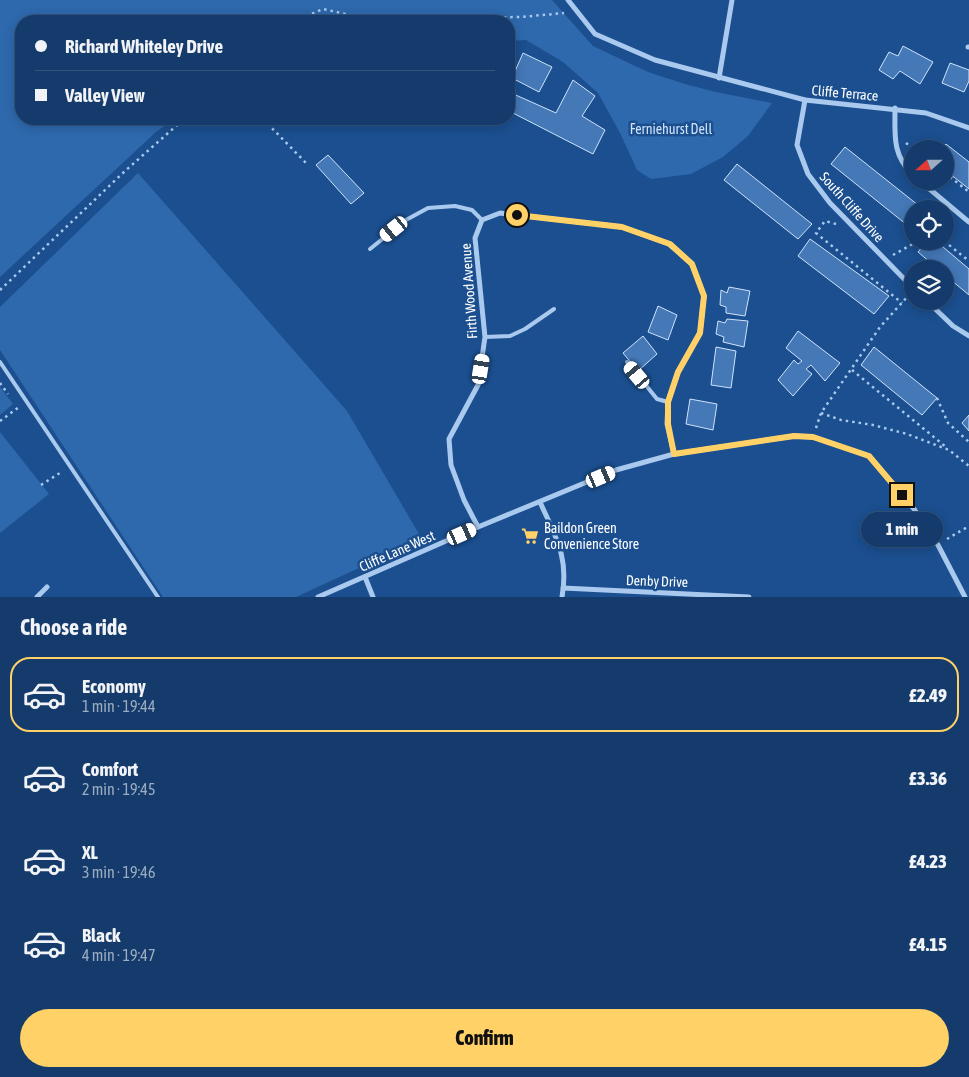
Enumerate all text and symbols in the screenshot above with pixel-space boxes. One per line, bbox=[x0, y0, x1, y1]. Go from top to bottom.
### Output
text: Richard Whiteley Drive bbox=[65, 35, 223, 57]
street label: Cliffe Terrace bbox=[811, 82, 879, 104]
text: Valley View bbox=[65, 84, 145, 106]
park label: Ferniehurst Dell bbox=[630, 121, 712, 137]
north arrow bbox=[904, 140, 954, 190]
map controls bbox=[904, 140, 954, 310]
street label: South Cliffe Drive bbox=[817, 169, 887, 245]
button: locate bbox=[904, 200, 954, 250]
route start bbox=[506, 204, 528, 226]
car bbox=[377, 214, 410, 244]
street label: Firth Wood Avenue bbox=[458, 243, 480, 339]
button: layers bbox=[904, 260, 954, 310]
car bbox=[471, 353, 490, 385]
car bbox=[621, 359, 652, 391]
car bbox=[584, 464, 617, 490]
route end bbox=[891, 484, 913, 506]
callout: 1 min bbox=[861, 512, 943, 548]
place label: Baildon Green Convenience Store bbox=[544, 520, 639, 552]
text: 1 min bbox=[886, 520, 918, 538]
car bbox=[445, 521, 478, 547]
supermarket icon: Baildon Green Convenience Store bbox=[520, 526, 540, 546]
street label: Cliffe Lane West bbox=[357, 527, 437, 575]
street label: Denby Drive bbox=[626, 572, 688, 590]
text: Choose a ride bbox=[20, 614, 127, 640]
icon: car bbox=[22, 672, 67, 717]
text: Economy bbox=[82, 675, 146, 697]
text: £2.49 bbox=[909, 684, 947, 706]
text: 1 min · 19:44 bbox=[82, 697, 155, 715]
icon: car bbox=[22, 755, 67, 800]
text: Comfort bbox=[82, 758, 138, 780]
text: £3.36 bbox=[909, 767, 947, 789]
text: 2 min · 19:45 bbox=[82, 780, 155, 798]
icon: car bbox=[22, 838, 67, 883]
text: XL bbox=[82, 841, 98, 863]
text: £4.23 bbox=[909, 850, 947, 872]
text: 3 min · 19:46 bbox=[82, 863, 155, 881]
icon: car bbox=[22, 921, 67, 966]
text: Black bbox=[82, 924, 120, 946]
text: £4.15 bbox=[909, 933, 947, 955]
text: 4 min · 19:47 bbox=[82, 946, 155, 964]
button: Confirm bbox=[20, 1009, 949, 1067]

